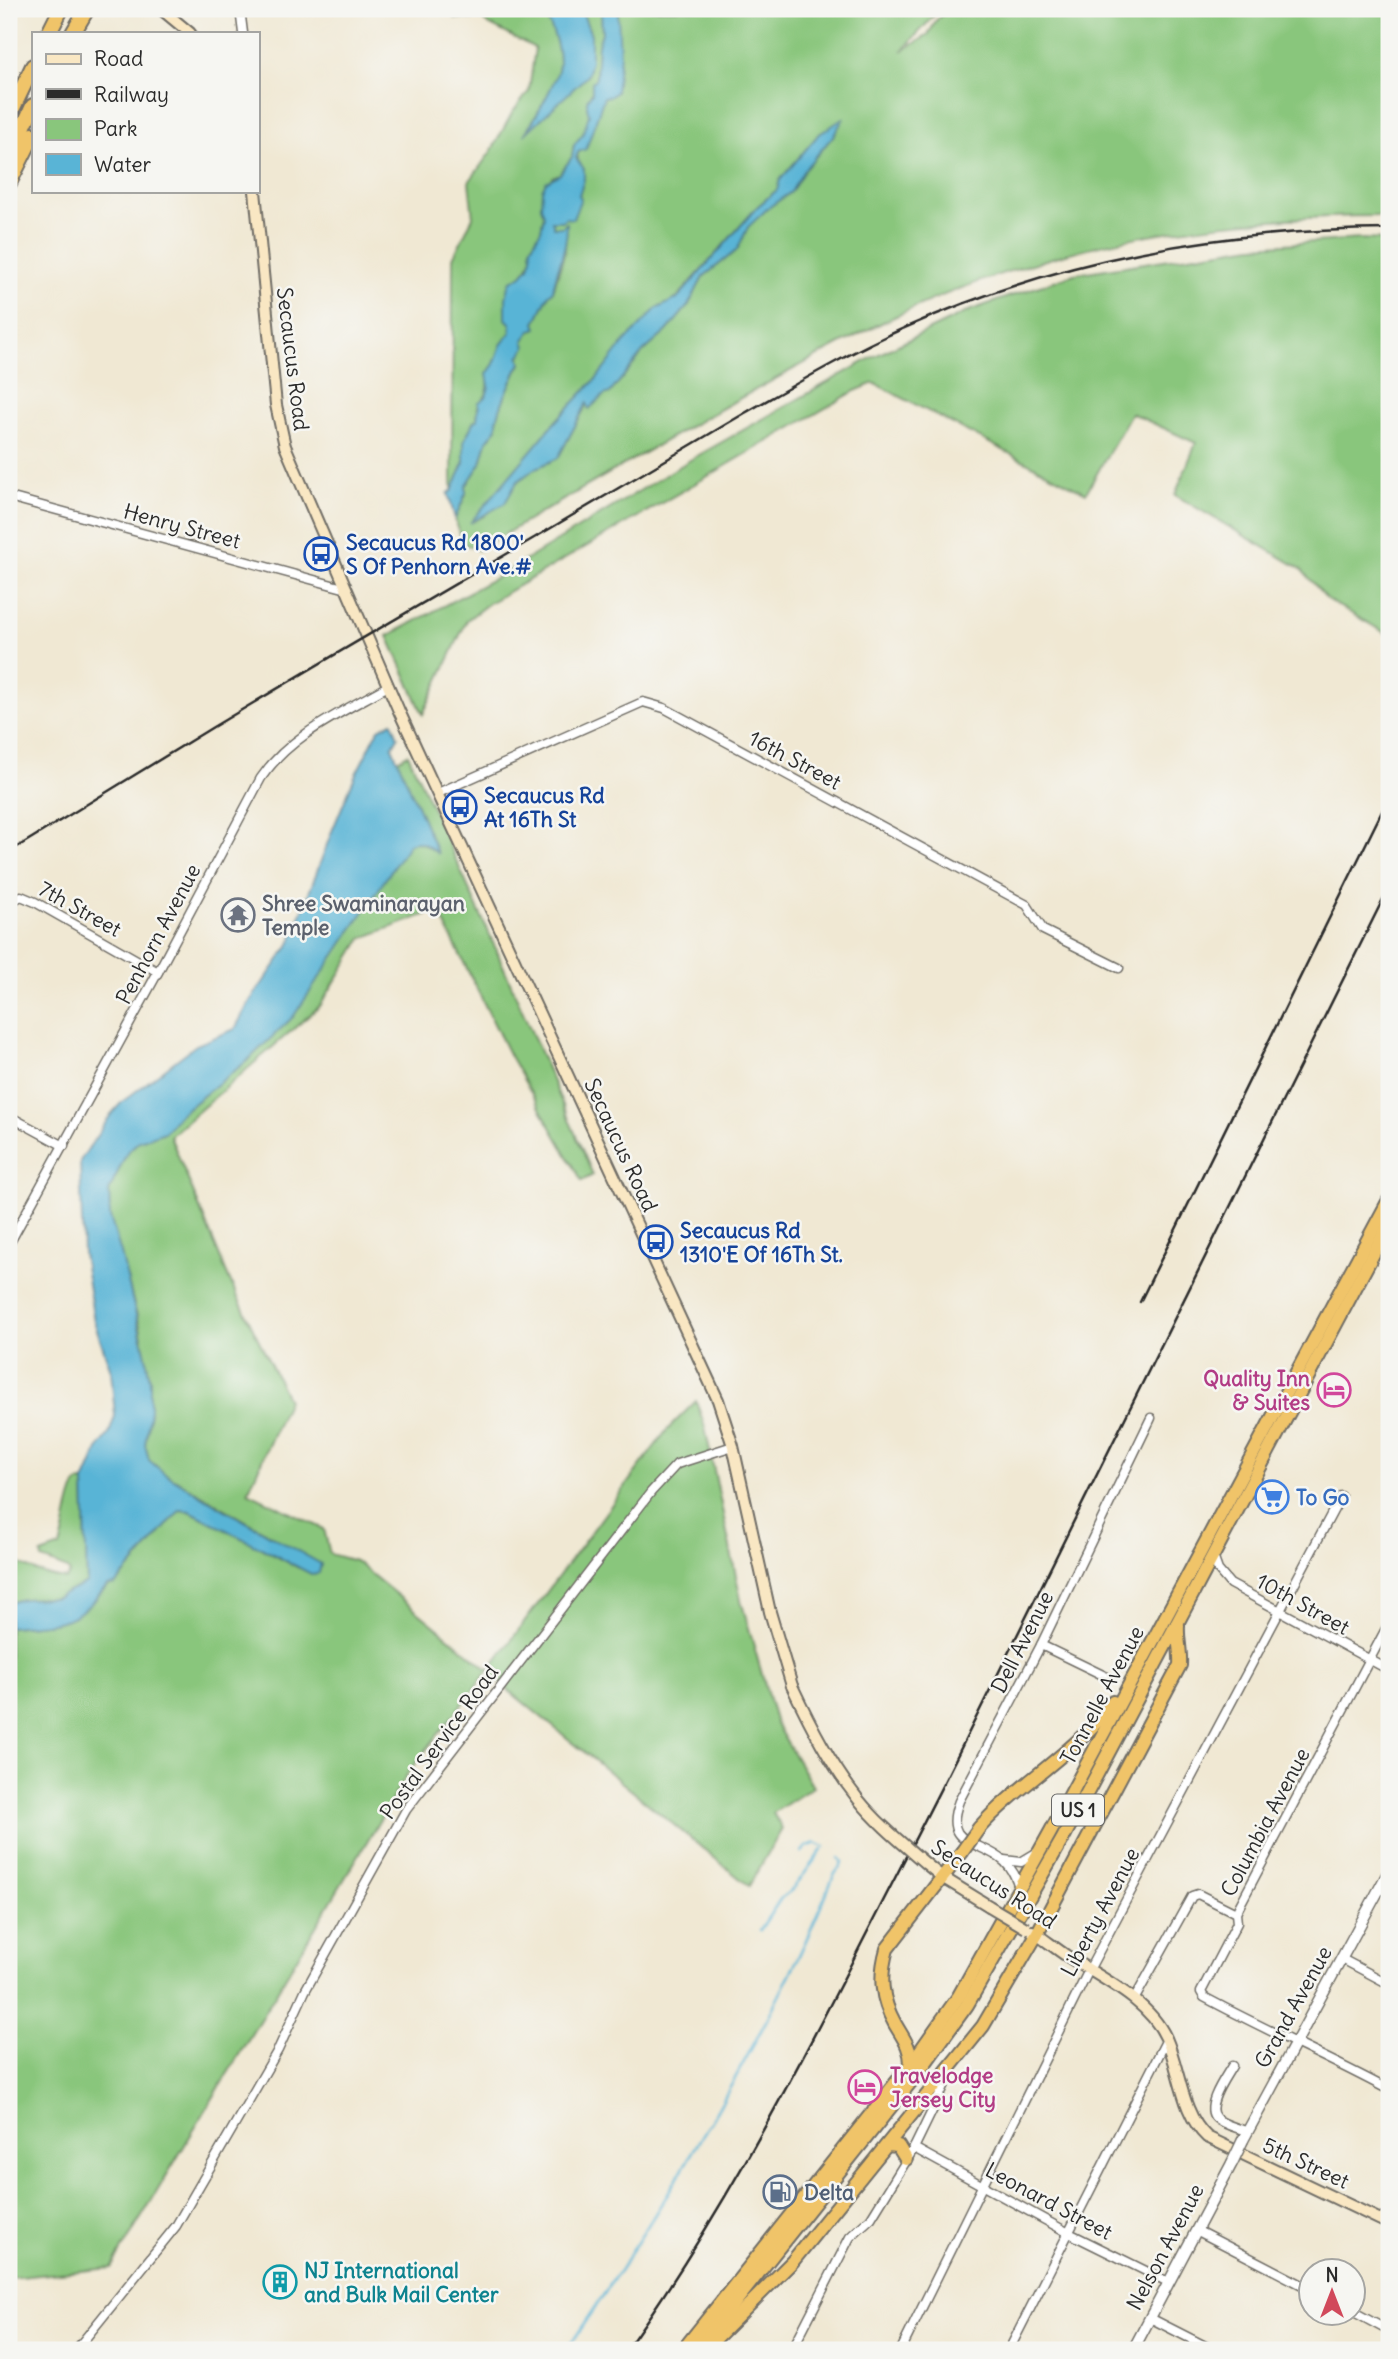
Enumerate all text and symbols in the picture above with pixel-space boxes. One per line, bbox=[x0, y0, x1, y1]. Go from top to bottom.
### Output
legend bbox=[32, 32, 259, 192]
text: Road bbox=[94, 45, 143, 72]
text: Railway bbox=[94, 81, 169, 108]
text: Park bbox=[94, 115, 137, 142]
text: Water bbox=[94, 151, 152, 178]
street label: Secaucus Road bbox=[271, 286, 315, 432]
street label: Henry Street bbox=[121, 497, 243, 555]
place label: Secaucus Rd 1800' S Of Penhorn Ave.# bbox=[346, 529, 532, 580]
bus stop icon: Secaucus Rd 1800' S Of Penhorn Ave.# bbox=[302, 535, 340, 573]
street label: 16th Street bbox=[744, 724, 846, 796]
place label: Secaucus Rd At 16Th St bbox=[484, 782, 605, 833]
bus stop icon: Secaucus Rd At 16Th St bbox=[441, 788, 479, 826]
street label: Penhorn Avenue bbox=[110, 859, 206, 1009]
street label: 7th Street bbox=[34, 875, 126, 943]
place label: Shree Swaminarayan Temple bbox=[262, 890, 465, 941]
temple icon: Shree Swaminarayan Temple bbox=[219, 896, 257, 934]
street label: Secaucus Road bbox=[578, 1074, 664, 1216]
place label: Secaucus Rd 1310'E Of 16Th St. bbox=[680, 1217, 843, 1268]
bus stop icon: Secaucus Rd 1310'E Of 16Th St. bbox=[637, 1223, 675, 1261]
place label: Quality Inn & Suites bbox=[1203, 1365, 1310, 1416]
hotel icon: Quality Inn & Suites bbox=[1315, 1371, 1353, 1409]
supermarket icon: To Go bbox=[1253, 1478, 1291, 1516]
place label: To Go bbox=[1296, 1484, 1350, 1511]
street label: 10th Street bbox=[1252, 1567, 1354, 1641]
street label: Dell Avenue bbox=[985, 1586, 1059, 1698]
street label: Tonnelle Avenue bbox=[1054, 1621, 1150, 1769]
street label: Postal Service Road bbox=[374, 1659, 504, 1825]
street label: Columbia Avenue bbox=[1214, 1743, 1316, 1901]
road number: US 1 bbox=[1052, 1794, 1104, 1826]
street label: Secaucus Road bbox=[926, 1833, 1062, 1935]
street label: Liberty Avenue bbox=[1055, 1843, 1145, 1981]
street label: Grand Avenue bbox=[1248, 1941, 1338, 2073]
place label: Travelodge Jersey City bbox=[890, 2062, 996, 2113]
hotel icon: Travelodge Jersey City bbox=[846, 2068, 884, 2106]
street label: 5th Street bbox=[1258, 2131, 1354, 2195]
street label: Leonard Street bbox=[981, 2156, 1117, 2246]
fuel station icon: Delta bbox=[761, 2173, 799, 2211]
place label: Delta bbox=[804, 2179, 854, 2206]
street label: Nelson Avenue bbox=[1120, 2179, 1210, 2315]
place label: NJ International and Bulk Mail Center bbox=[304, 2257, 499, 2308]
north arrow bbox=[1296, 2258, 1366, 2328]
building icon: NJ International and Bulk Mail Center bbox=[261, 2263, 299, 2301]
text: N bbox=[1325, 2263, 1339, 2287]

